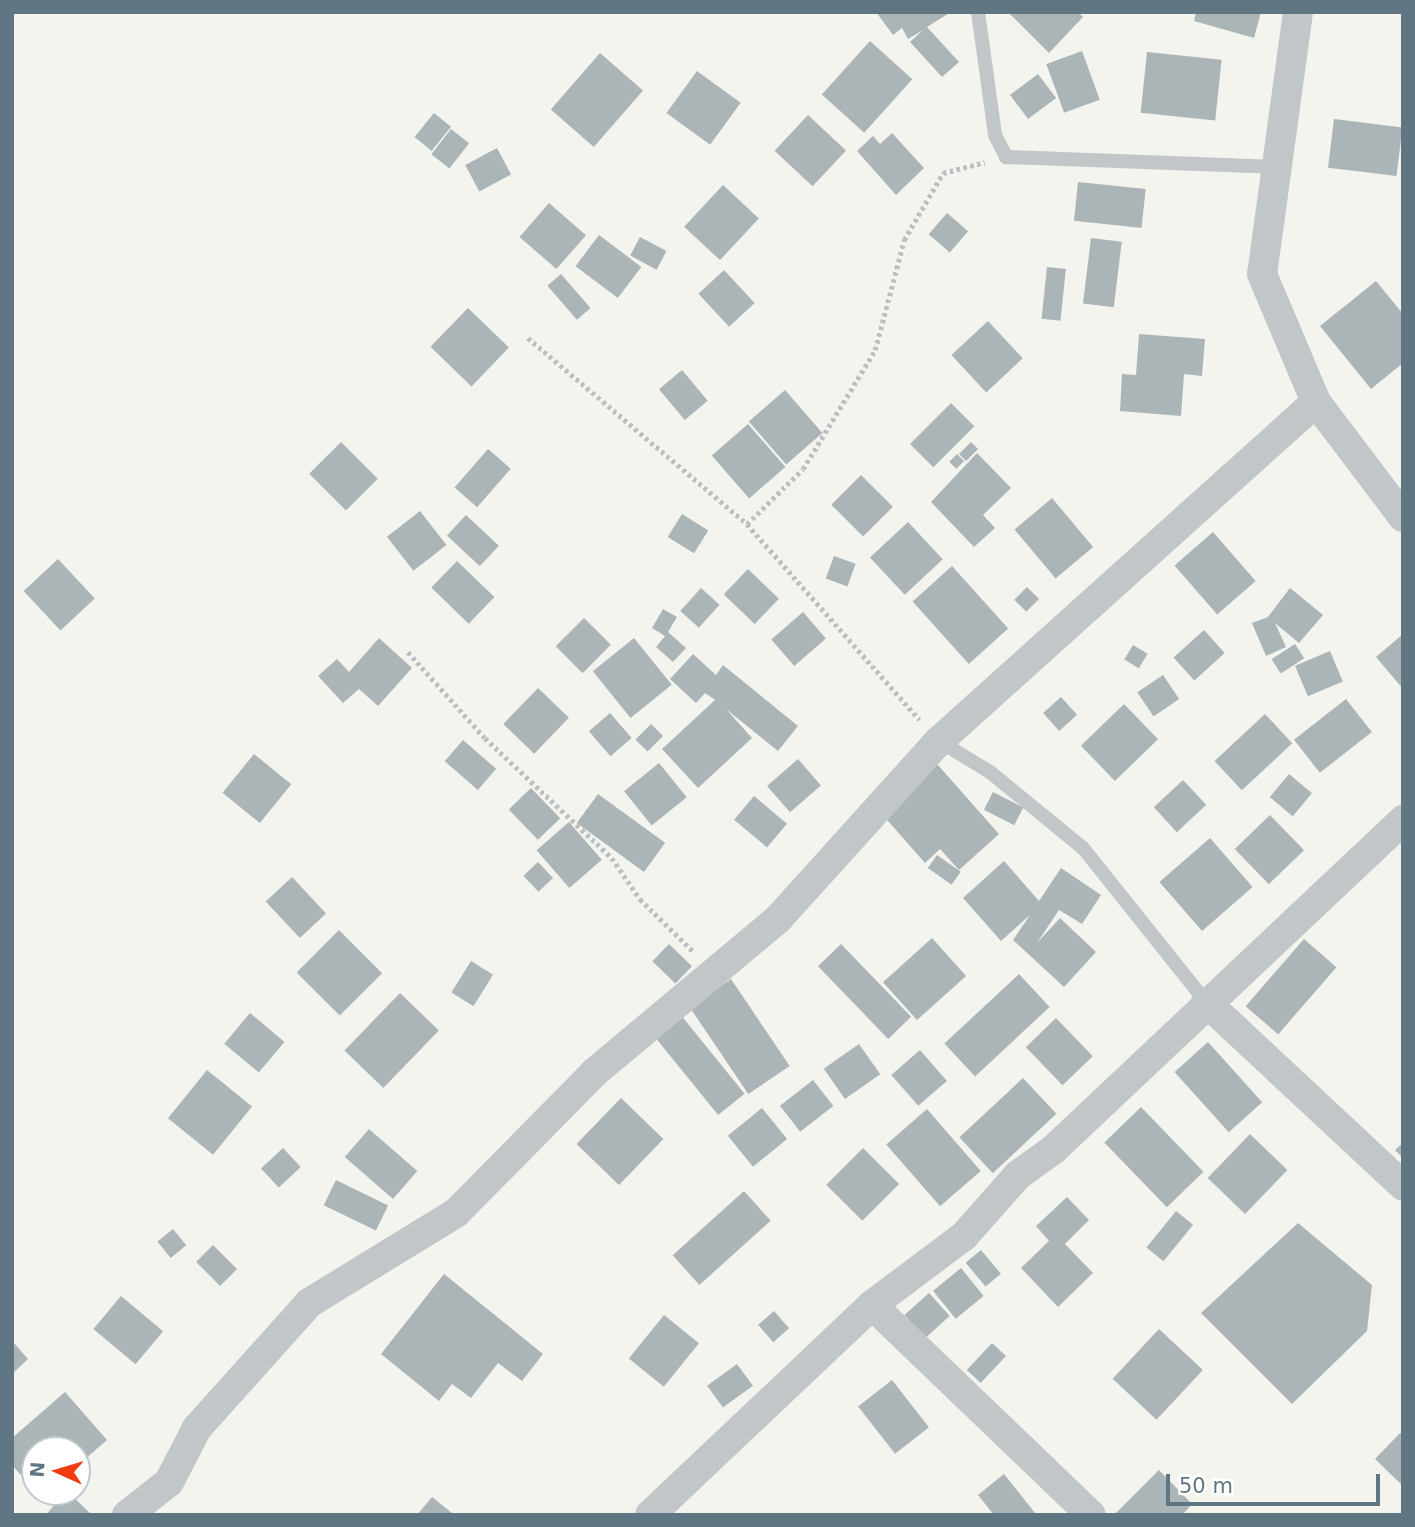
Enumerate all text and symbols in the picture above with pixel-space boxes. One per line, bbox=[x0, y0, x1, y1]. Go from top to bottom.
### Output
north arrow bbox=[21, 1436, 91, 1506]
scale bar bbox=[1170, 1460, 1384, 1504]
text: N bbox=[26, 1461, 49, 1478]
text: 50 m bbox=[1179, 1474, 1233, 1498]

